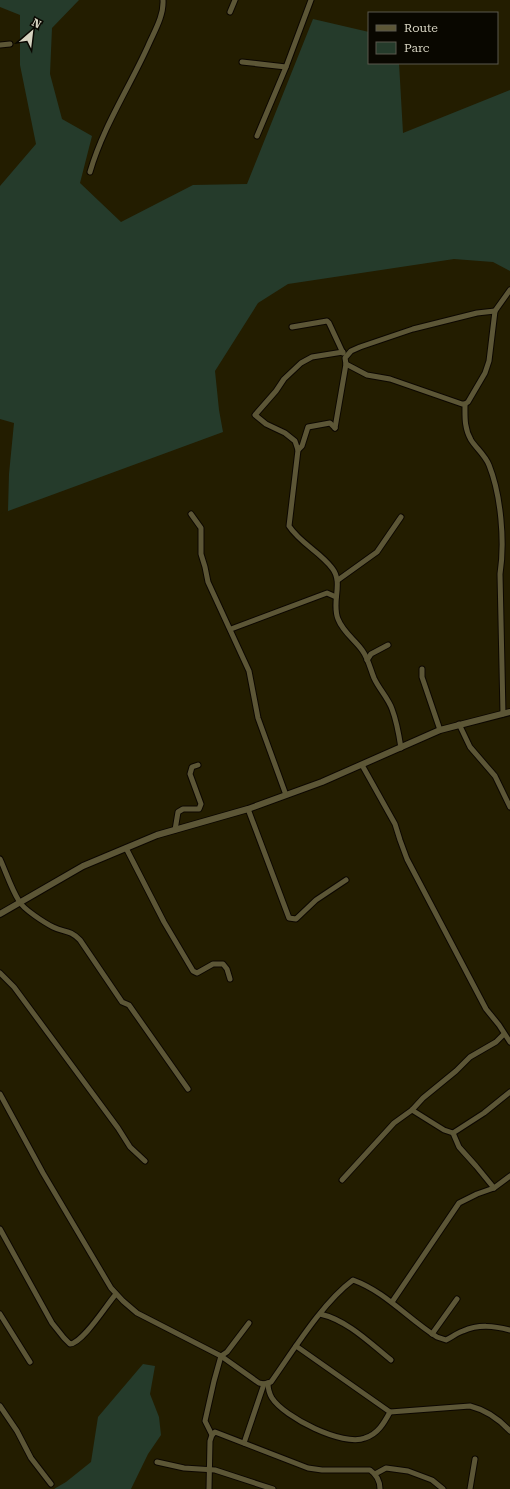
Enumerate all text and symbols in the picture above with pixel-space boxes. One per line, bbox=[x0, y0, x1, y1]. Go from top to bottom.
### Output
north arrow bbox=[12, 12, 52, 52]
legend bbox=[368, 12, 498, 64]
text: N bbox=[30, 16, 44, 32]
text: Route bbox=[404, 21, 438, 35]
text: Parc bbox=[404, 41, 430, 55]

